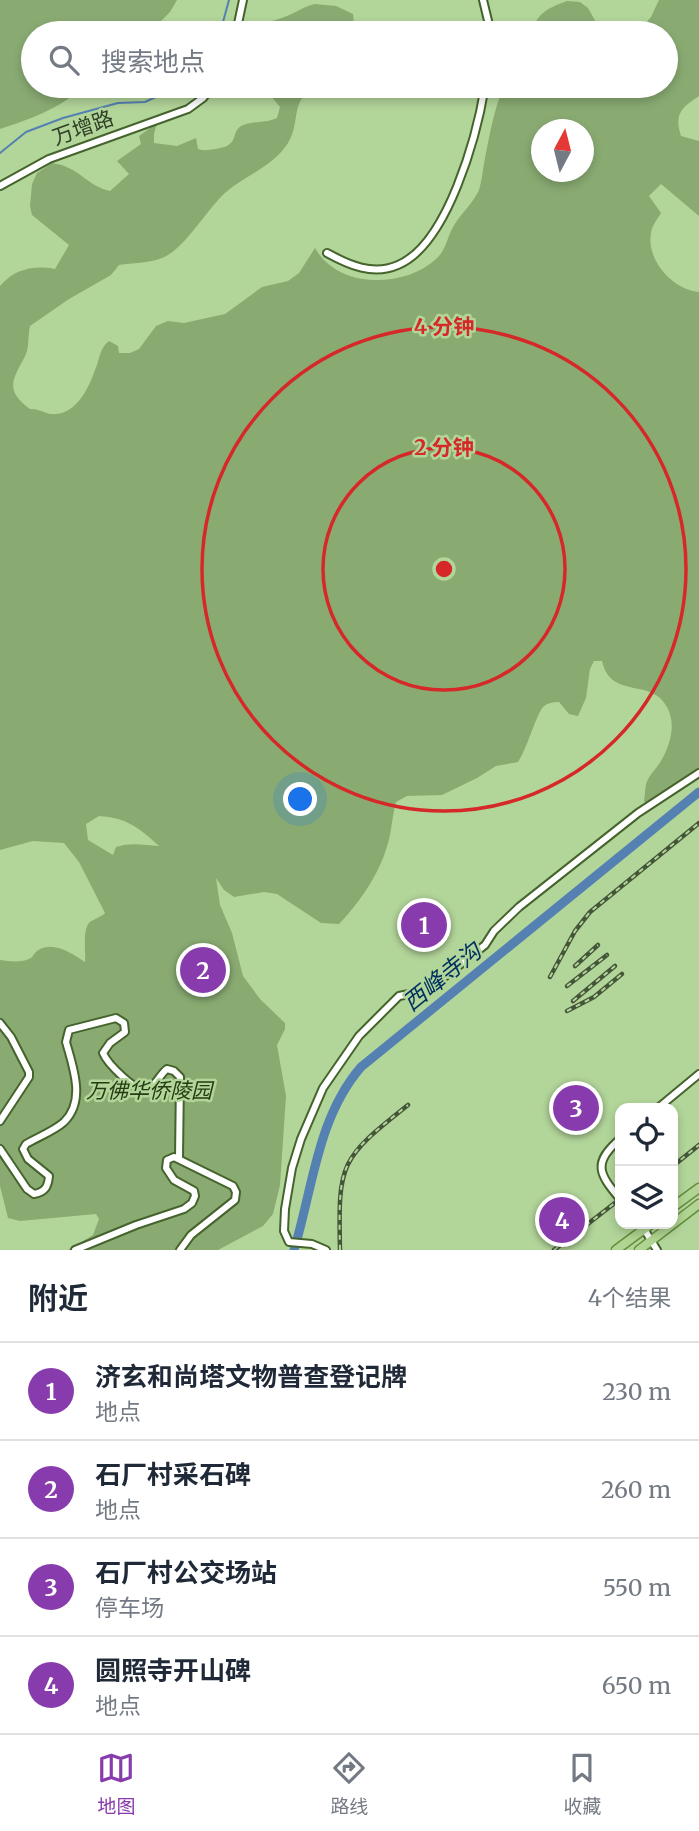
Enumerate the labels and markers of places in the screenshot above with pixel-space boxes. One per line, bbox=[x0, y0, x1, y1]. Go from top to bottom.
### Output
centre of rings bbox=[432, 557, 456, 581]
pin: 1 bbox=[401, 899, 447, 951]
pin: 2 bbox=[180, 944, 226, 996]
pin: 3 bbox=[553, 1082, 599, 1134]
pin: 4 bbox=[539, 1194, 585, 1246]

